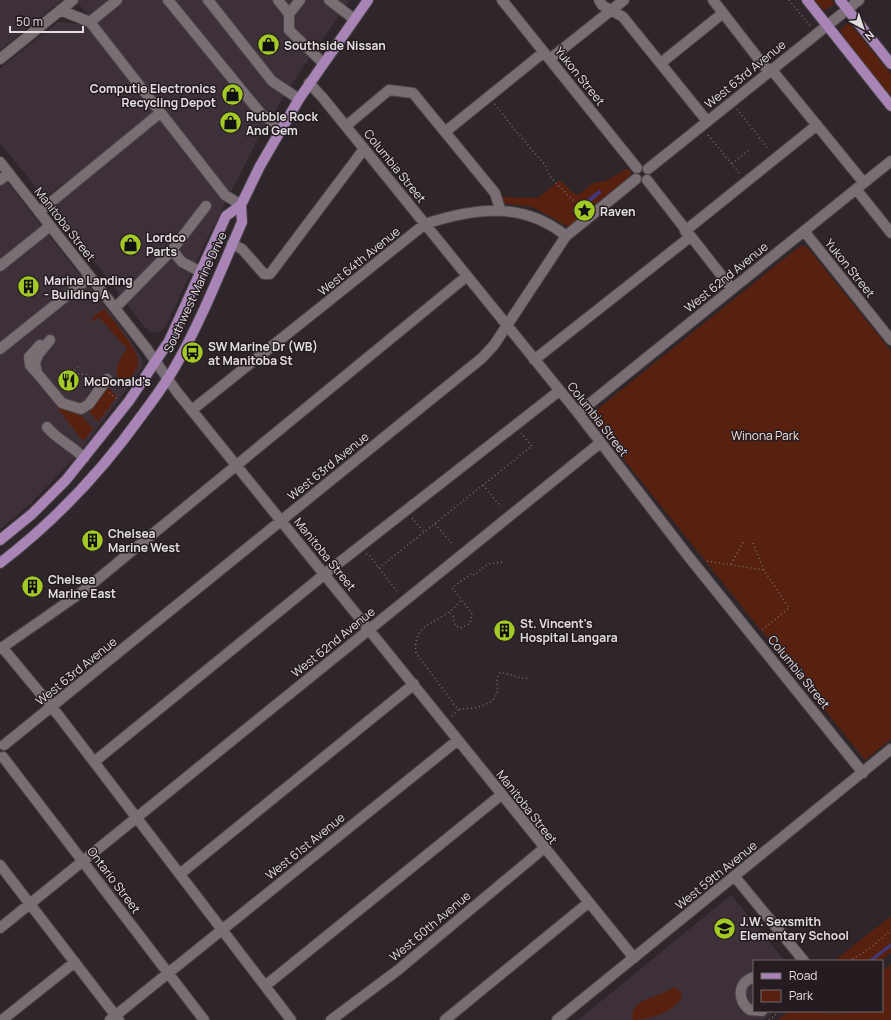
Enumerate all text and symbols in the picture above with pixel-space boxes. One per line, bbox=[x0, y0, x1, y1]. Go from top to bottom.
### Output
scale bar bbox=[10, 8, 83, 34]
north arrow bbox=[843, 8, 883, 48]
text: 50 m bbox=[16, 13, 43, 30]
text: N bbox=[862, 28, 878, 44]
shop icon: Southside Nissan bbox=[255, 32, 281, 58]
street label: West 63rd Avenue bbox=[701, 36, 789, 112]
place label: Southside Nissan bbox=[284, 37, 386, 54]
street label: Yukon Street bbox=[551, 43, 609, 109]
place label: Computie Electronics Recycling Depot bbox=[90, 80, 216, 111]
shop icon: Computie Electronics Recycling Depot bbox=[219, 82, 245, 108]
place label: Rubble Rock And Gem bbox=[246, 108, 318, 139]
shop icon: Rubble Rock And Gem bbox=[218, 110, 244, 136]
street label: Columbia Street bbox=[360, 126, 430, 206]
street label: Manitoba Street bbox=[31, 183, 99, 265]
place icon: Raven bbox=[571, 198, 597, 224]
place label: Raven bbox=[600, 203, 636, 220]
street label: West 64th Avenue bbox=[314, 223, 404, 299]
place label: Lordco Parts bbox=[146, 229, 186, 260]
street label: Southwest Marine Drive bbox=[160, 229, 230, 355]
shop icon: Lordco Parts bbox=[118, 231, 144, 257]
street label: Yukon Street bbox=[821, 235, 879, 301]
street label: West 62nd Avenue bbox=[681, 238, 771, 316]
place label: Marine Landing - Building A bbox=[44, 272, 133, 303]
building icon: Marine Landing - Building A bbox=[15, 274, 41, 300]
place label: SW Marine Dr (WB) at Manitoba St bbox=[208, 338, 318, 369]
bus stop icon: SW Marine Dr (WB) at Manitoba St bbox=[179, 340, 205, 366]
restaurant icon: McDonald's bbox=[55, 368, 81, 394]
place label: McDonald's bbox=[84, 373, 151, 390]
street label: Columbia Street bbox=[564, 378, 633, 460]
park label: Winona Park bbox=[731, 427, 800, 444]
street label: West 63rd Avenue bbox=[284, 428, 372, 504]
street label: Manitoba Street bbox=[290, 514, 360, 594]
place label: Chelsea Marine West bbox=[108, 525, 180, 556]
building icon: Chelsea Marine West bbox=[79, 527, 105, 553]
place label: Chelsea Marine East bbox=[48, 571, 116, 602]
building icon: Chelsea Marine East bbox=[20, 573, 46, 599]
street label: West 62nd Avenue bbox=[288, 603, 378, 681]
place label: St. Vincent's Hospital Langara bbox=[520, 615, 618, 646]
building icon: St. Vincent's Hospital Langara bbox=[491, 617, 517, 643]
street label: Columbia Street bbox=[764, 632, 834, 712]
street label: West 63rd Avenue bbox=[32, 633, 120, 709]
street label: Manitoba Street bbox=[493, 766, 561, 848]
street label: West 61st Avenue bbox=[262, 809, 348, 883]
street label: West 59th Avenue bbox=[671, 837, 761, 913]
street label: Ontario Street bbox=[83, 843, 145, 917]
street label: West 60th Avenue bbox=[386, 887, 474, 965]
place label: J.W. Sexsmith Elementary School bbox=[740, 913, 849, 944]
school or university icon: J.W. Sexsmith Elementary School bbox=[712, 915, 738, 941]
legend bbox=[753, 960, 883, 1012]
text: Road bbox=[789, 967, 817, 984]
text: Park bbox=[789, 987, 814, 1004]

